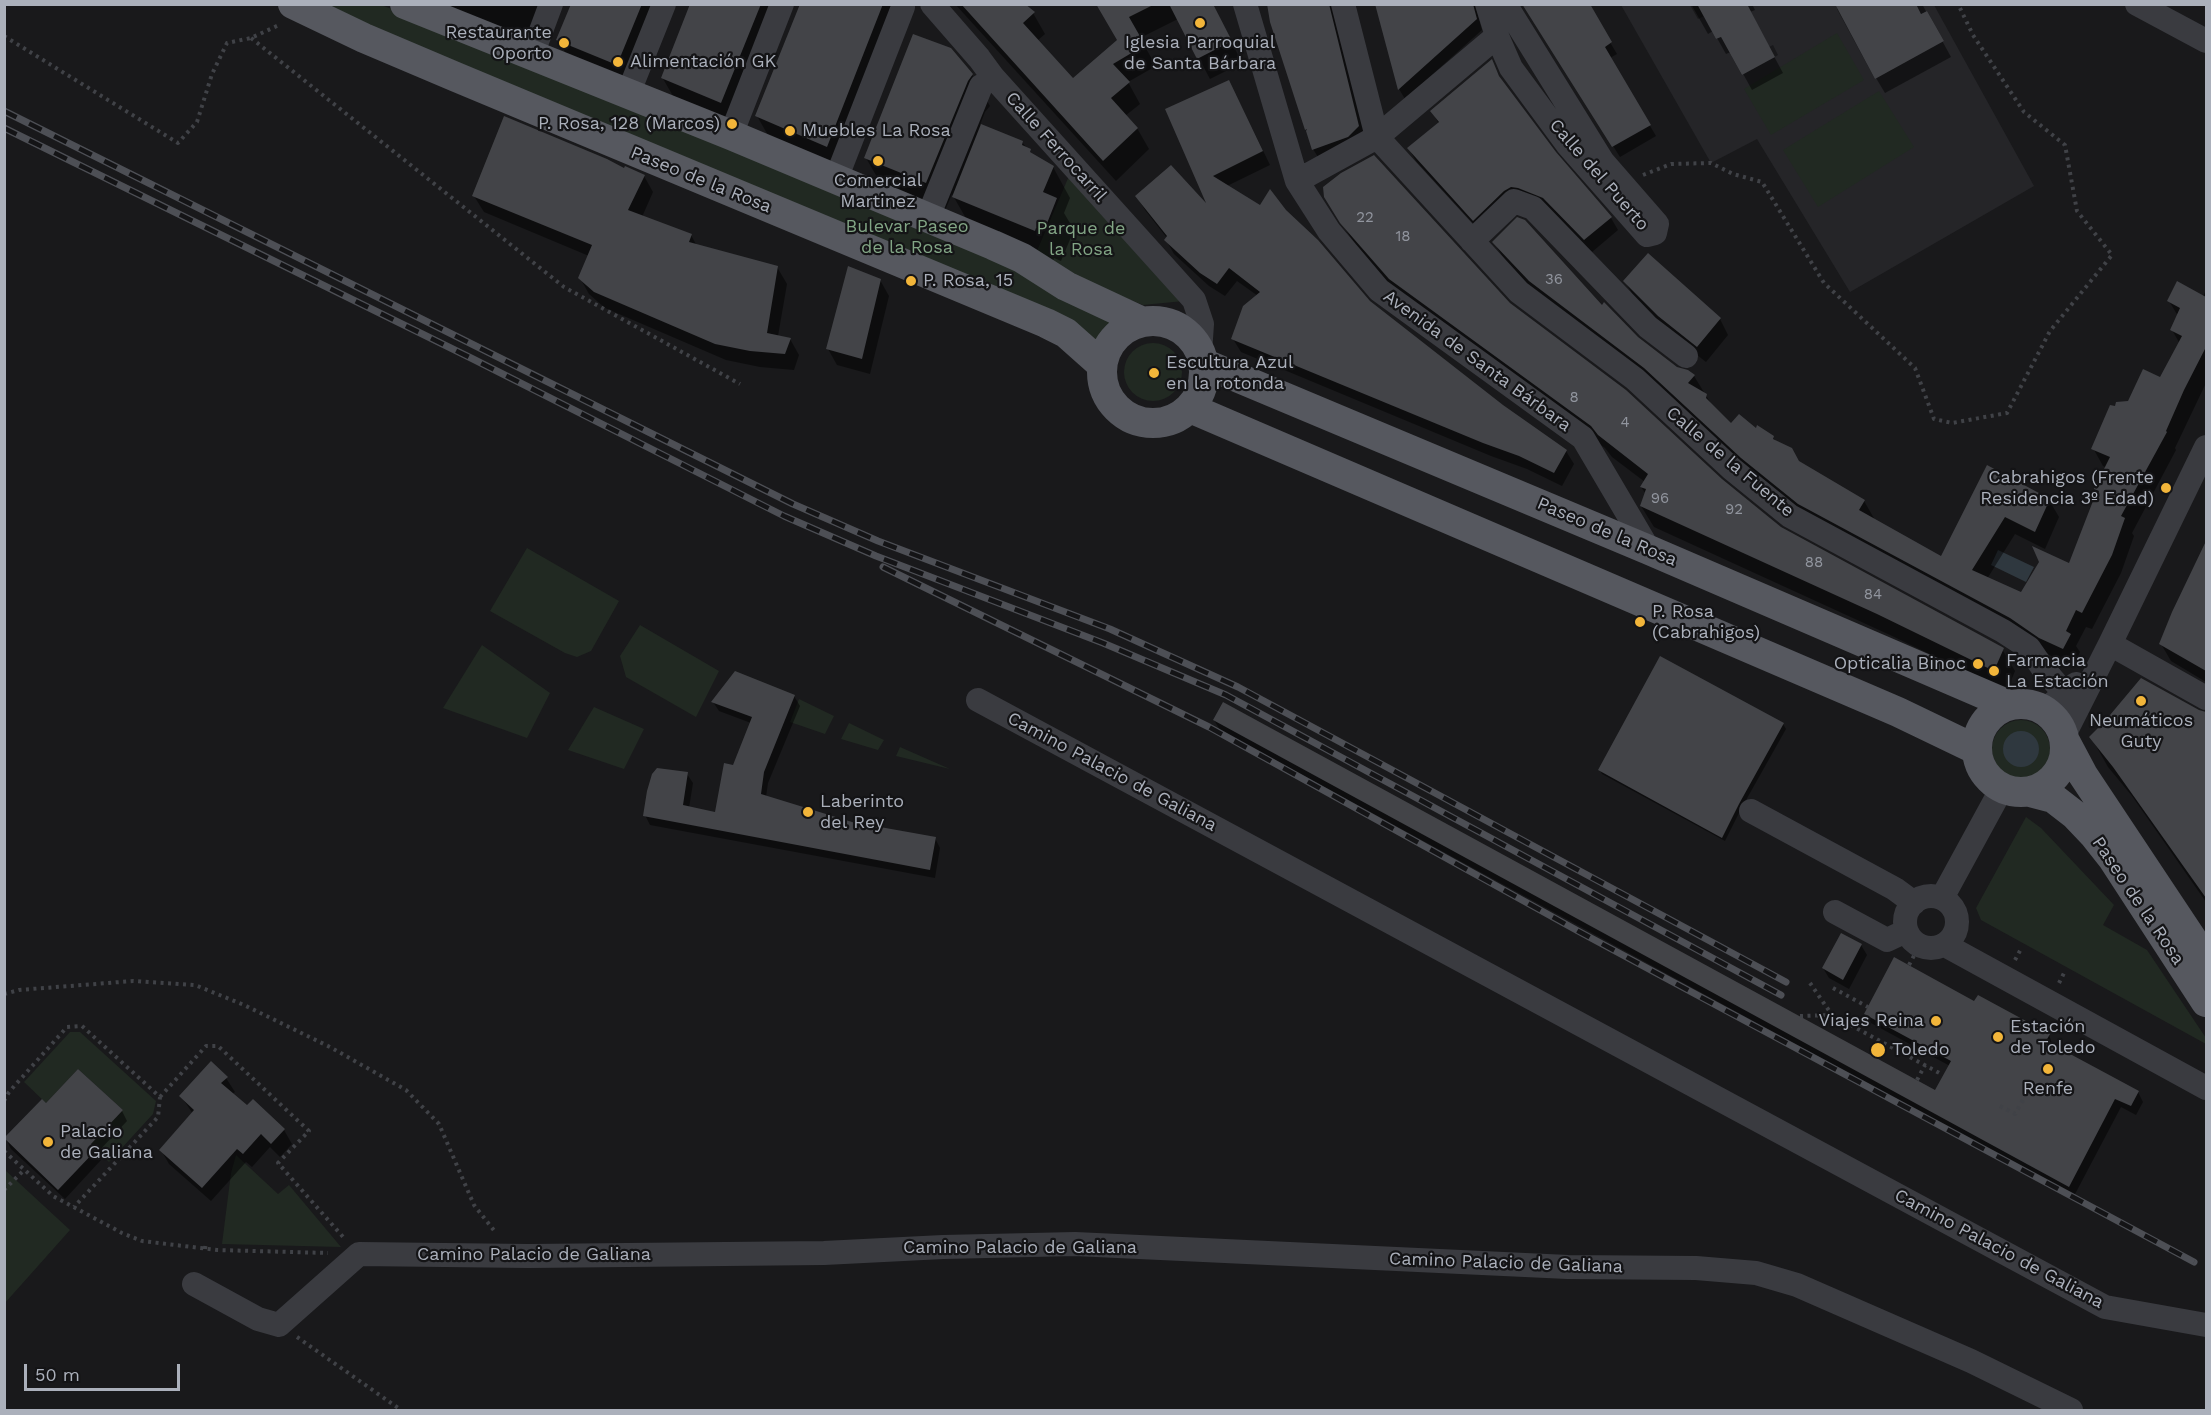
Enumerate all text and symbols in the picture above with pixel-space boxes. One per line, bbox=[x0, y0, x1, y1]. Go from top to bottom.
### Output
marker: Iglesia Parroquial de Santa Bárbara bbox=[1193, 16, 1207, 30]
place label: Restaurante Oporto bbox=[445, 22, 552, 64]
place label: Iglesia Parroquial de Santa Bárbara bbox=[1124, 32, 1276, 74]
marker: Restaurante Oporto bbox=[557, 36, 571, 50]
place label: Alimentación GK bbox=[630, 51, 776, 73]
marker: Alimentación GK bbox=[611, 55, 625, 69]
street label: Calle Ferrocarril bbox=[1001, 87, 1111, 207]
place label: P. Rosa, 128 (Marcos) bbox=[538, 113, 720, 135]
street label: Calle del Puerto bbox=[1545, 115, 1653, 235]
marker: P. Rosa, 128 (Marcos) bbox=[725, 117, 739, 131]
place label: Muebles La Rosa bbox=[802, 120, 951, 142]
marker: Muebles La Rosa bbox=[783, 124, 797, 138]
street label: Paseo de la Rosa bbox=[628, 142, 774, 218]
marker: Comercial Martinez bbox=[871, 154, 885, 168]
place label: Comercial Martinez bbox=[834, 170, 922, 213]
house number: 22 bbox=[1356, 209, 1374, 227]
park label: Bulevar Paseo de la Rosa bbox=[845, 216, 969, 258]
park label: Parque de la Rosa bbox=[1037, 218, 1125, 260]
house number: 18 bbox=[1395, 228, 1411, 246]
place label: P. Rosa, 15 bbox=[923, 270, 1013, 292]
house number: 36 bbox=[1545, 271, 1563, 289]
marker: P. Rosa, 15 bbox=[904, 274, 918, 288]
street label: Avenida de Santa Bárbara bbox=[1379, 286, 1575, 436]
place label: Escultura Azul en la rotonda bbox=[1166, 352, 1293, 394]
marker: Escultura Azul en la rotonda bbox=[1147, 366, 1161, 380]
house number: 8 bbox=[1569, 389, 1579, 407]
street label: Calle de la Fuente bbox=[1662, 402, 1798, 522]
house number: 4 bbox=[1620, 414, 1630, 432]
place label: Cabrahigos (Frente Residencia 3º Edad) bbox=[1980, 467, 2154, 510]
marker: Cabrahigos (Frente Residencia 3º Edad) bbox=[2159, 481, 2173, 495]
house number: 96 bbox=[1651, 490, 1669, 508]
street label: Paseo de la Rosa bbox=[1534, 493, 1680, 571]
house number: 92 bbox=[1725, 501, 1743, 519]
house number: 88 bbox=[1805, 554, 1823, 572]
house number: 84 bbox=[1864, 586, 1882, 604]
place label: P. Rosa (Cabrahigos) bbox=[1652, 601, 1760, 644]
marker: P. Rosa (Cabrahigos) bbox=[1633, 615, 1647, 629]
place label: Farmacia La Estación bbox=[2006, 650, 2109, 692]
place label: Opticalia Binoc bbox=[1834, 653, 1966, 675]
marker: Opticalia Binoc bbox=[1971, 657, 1985, 671]
marker: Farmacia La Estación bbox=[1987, 664, 2001, 678]
marker: Neumáticos Guty bbox=[2134, 694, 2148, 708]
street label: Camino Palacio de Galiana bbox=[1004, 708, 1220, 836]
place label: Neumáticos Guty bbox=[2089, 710, 2193, 752]
place label: Laberinto del Rey bbox=[820, 791, 904, 834]
marker: Laberinto del Rey bbox=[801, 805, 815, 819]
street label: Paseo de la Rosa bbox=[2087, 833, 2189, 969]
place label: Viajes Reina bbox=[1818, 1010, 1924, 1032]
marker: Viajes Reina bbox=[1929, 1014, 1943, 1028]
place label: Estación de Toledo bbox=[2010, 1016, 2095, 1058]
marker: Estación de Toledo bbox=[1991, 1030, 2005, 1044]
place label: Toledo bbox=[1892, 1039, 1950, 1061]
marker: Toledo bbox=[1869, 1041, 1887, 1059]
marker: Renfe bbox=[2041, 1062, 2055, 1076]
place label: Renfe bbox=[2023, 1078, 2073, 1100]
place label: Palacio de Galiana bbox=[60, 1121, 153, 1164]
marker: Palacio de Galiana bbox=[41, 1135, 55, 1149]
street label: Camino Palacio de Galiana bbox=[1891, 1185, 2107, 1313]
street label: Camino Palacio de Galiana bbox=[903, 1237, 1137, 1259]
street label: Camino Palacio de Galiana bbox=[417, 1244, 651, 1266]
street label: Camino Palacio de Galiana bbox=[1389, 1248, 1623, 1278]
scale bar bbox=[27, 1352, 183, 1390]
text: 50 m bbox=[35, 1364, 80, 1385]

